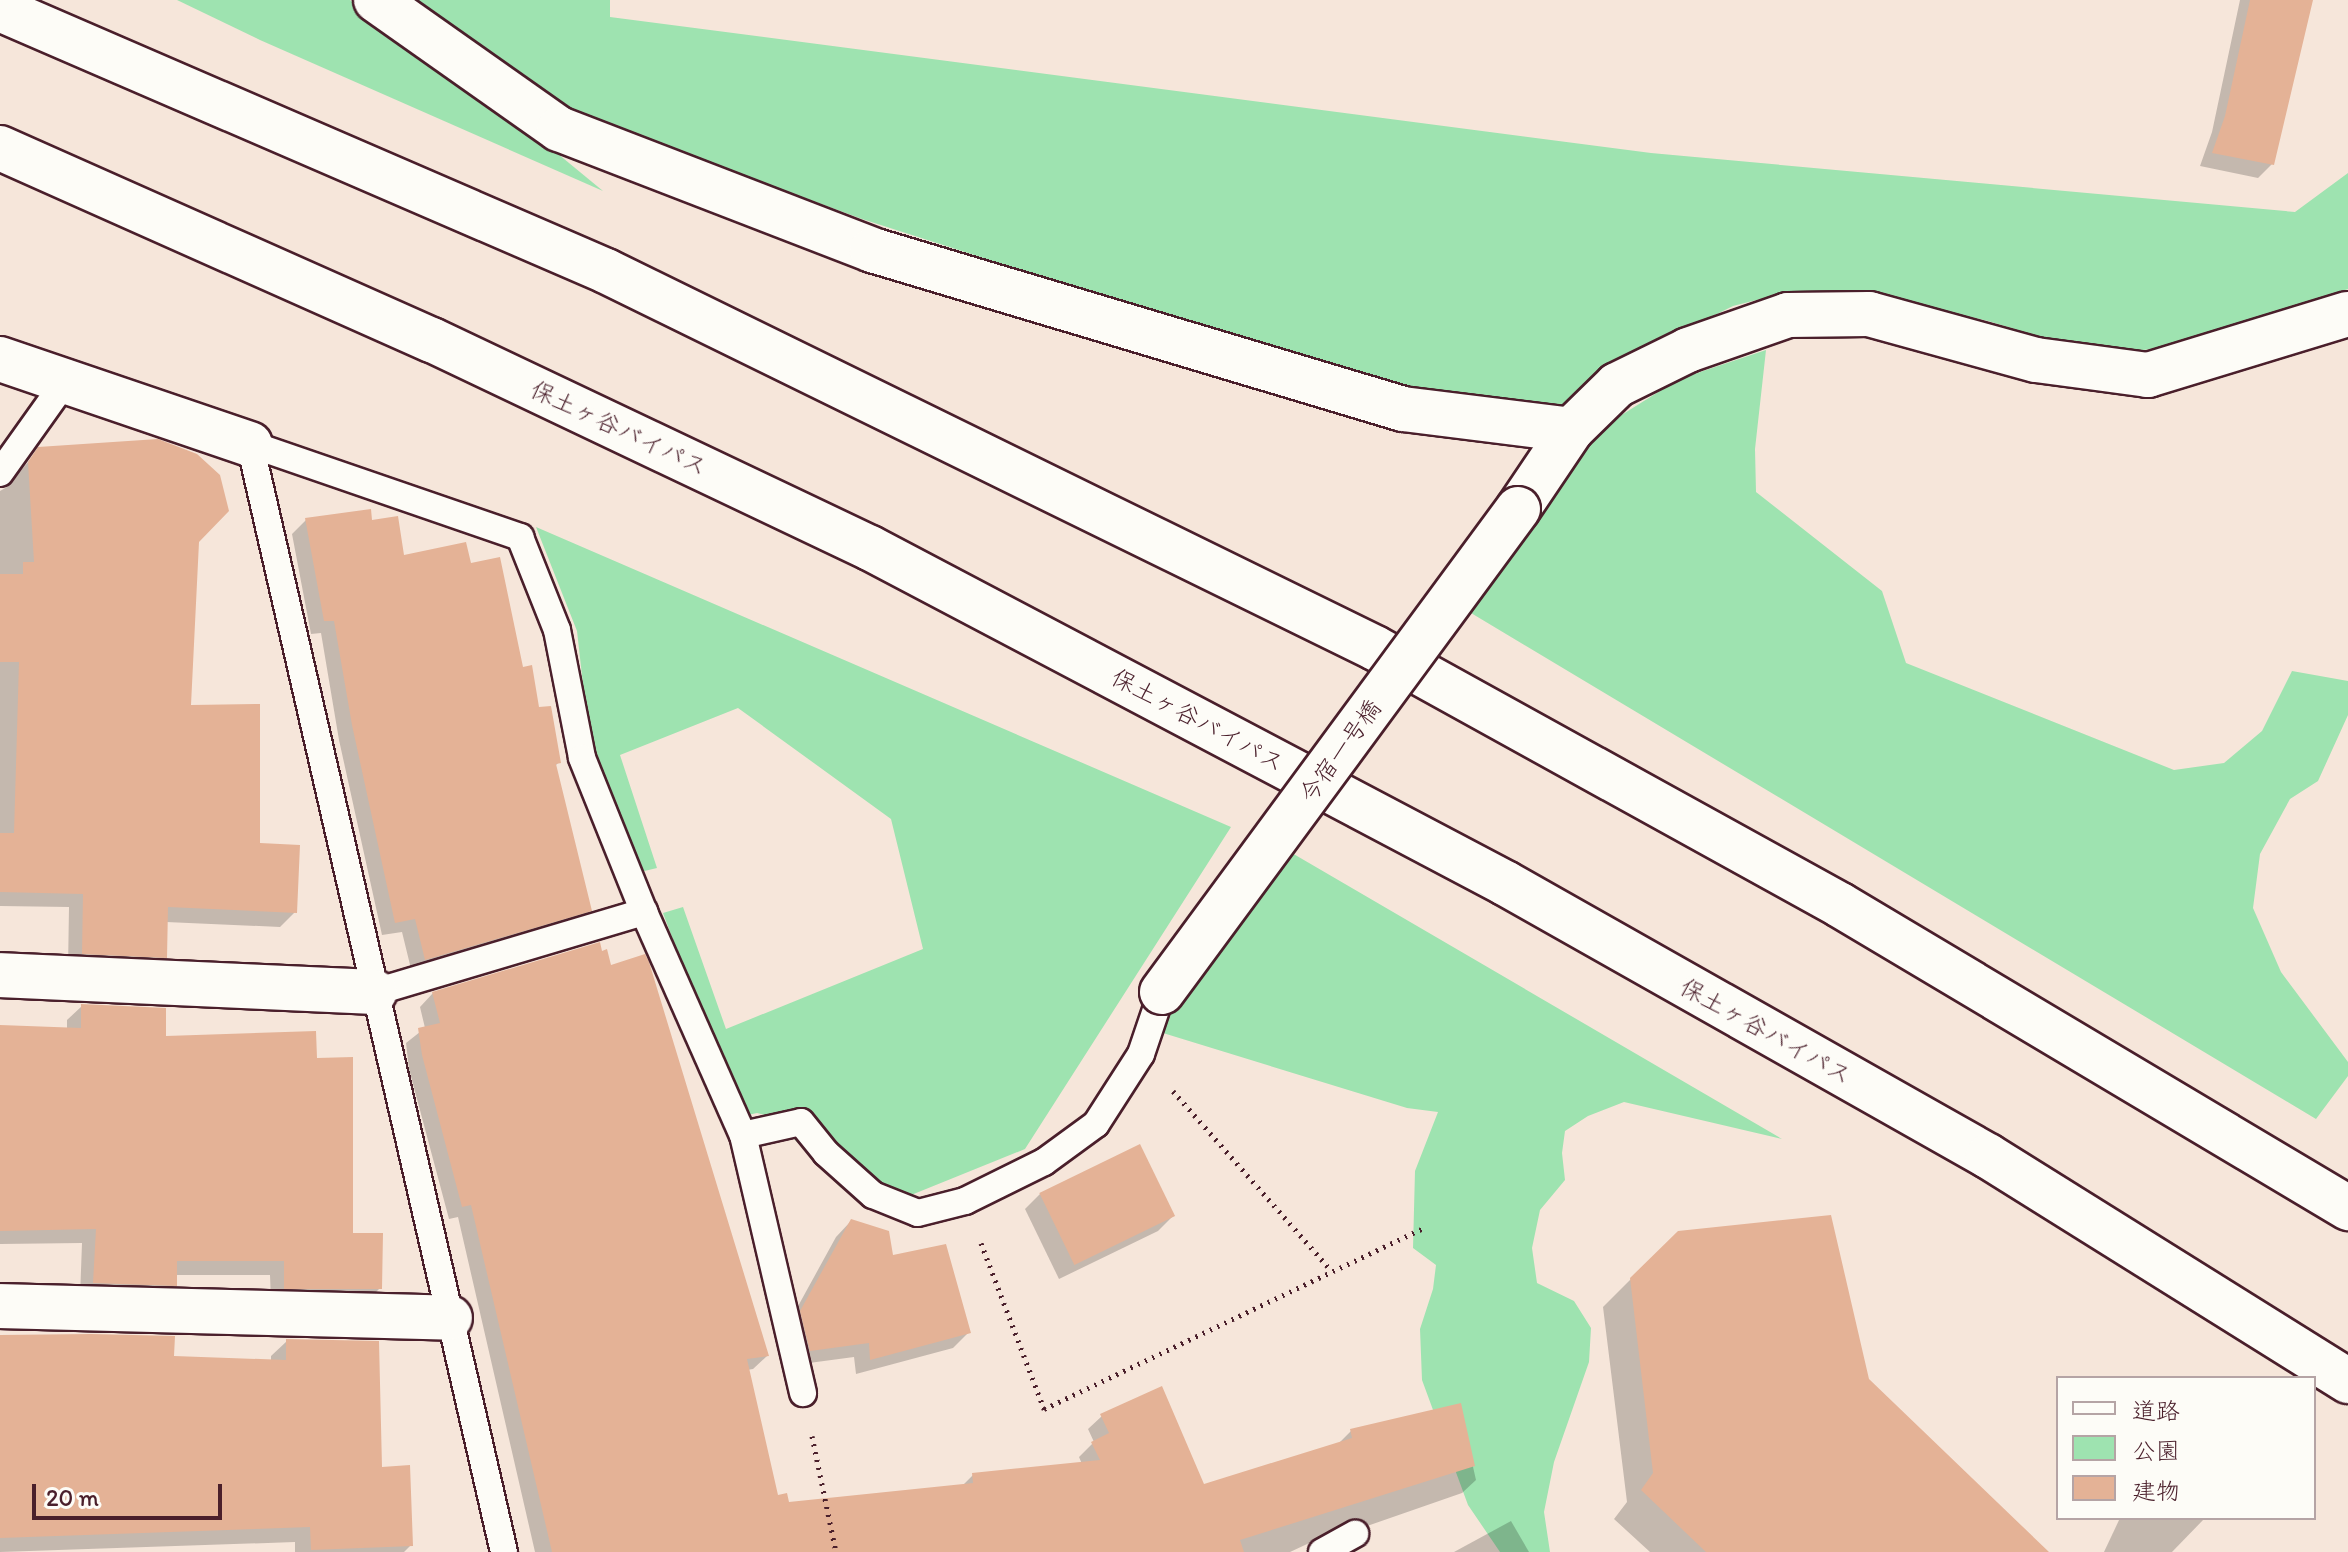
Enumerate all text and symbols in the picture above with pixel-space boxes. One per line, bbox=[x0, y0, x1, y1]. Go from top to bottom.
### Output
street label: 保土ヶ谷バイパス bbox=[526, 374, 712, 482]
street label: 保土ヶ谷バイパス bbox=[1106, 662, 1290, 778]
street label: 今宿一号橋 bbox=[1293, 694, 1387, 808]
street label: 保土ヶ谷バイパス bbox=[1675, 972, 1857, 1090]
legend bbox=[2056, 1376, 2316, 1520]
text: 道路 bbox=[2132, 1396, 2180, 1425]
text: 公園 bbox=[2132, 1436, 2180, 1465]
scale bar bbox=[36, 1468, 226, 1518]
text: 建物 bbox=[2132, 1476, 2180, 1505]
text: 20 m bbox=[46, 1483, 99, 1512]

